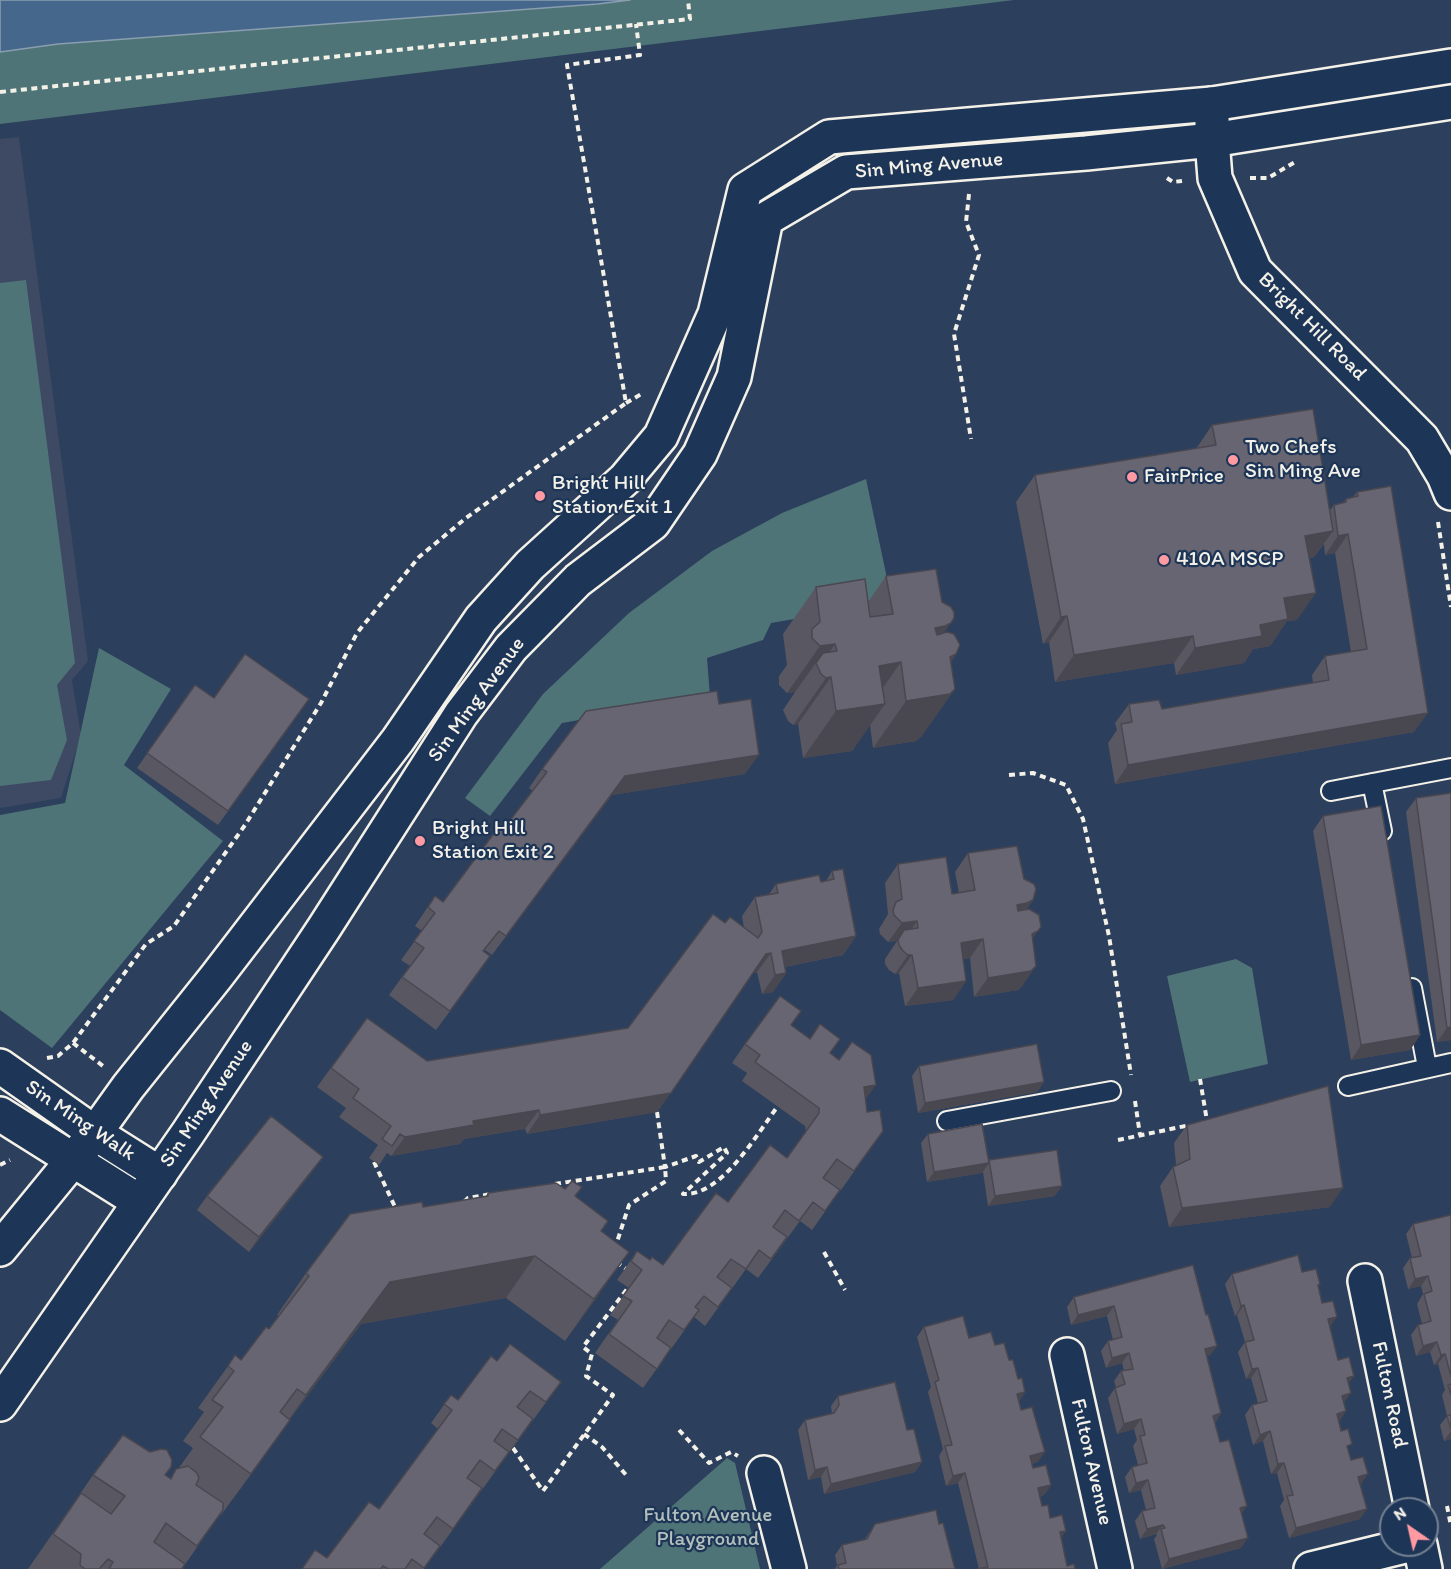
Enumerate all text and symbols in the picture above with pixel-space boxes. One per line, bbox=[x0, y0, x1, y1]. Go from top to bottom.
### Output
street label: Sin Ming Avenue bbox=[854, 147, 1004, 185]
street label: Bright Hill Road bbox=[1252, 267, 1372, 387]
place label: Two Chefs Sin Ming Ave bbox=[1245, 435, 1361, 485]
marker: Two Chefs Sin Ming Ave bbox=[1226, 453, 1240, 467]
place label: FairPrice bbox=[1144, 464, 1224, 490]
marker: FairPrice bbox=[1125, 470, 1139, 484]
place label: Bright Hill Station Exit 1 bbox=[552, 471, 673, 521]
marker: Bright Hill Station Exit 1 bbox=[533, 489, 547, 503]
place label: 410A MSCP bbox=[1176, 547, 1283, 573]
marker: 410A MSCP bbox=[1157, 553, 1171, 567]
street label: Sin Ming Avenue bbox=[423, 632, 531, 768]
place label: Bright Hill Station Exit 2 bbox=[432, 816, 554, 866]
marker: Bright Hill Station Exit 2 bbox=[413, 834, 427, 848]
street label: Sin Ming Avenue bbox=[155, 1035, 259, 1173]
street label: Sin Ming Walk bbox=[20, 1075, 140, 1167]
street label: Fulton Road bbox=[1365, 1339, 1413, 1451]
street label: Fulton Avenue bbox=[1064, 1396, 1118, 1528]
north arrow bbox=[1379, 1497, 1439, 1557]
text: N bbox=[1390, 1502, 1410, 1524]
park label: Fulton Avenue Playground bbox=[644, 1503, 772, 1553]

